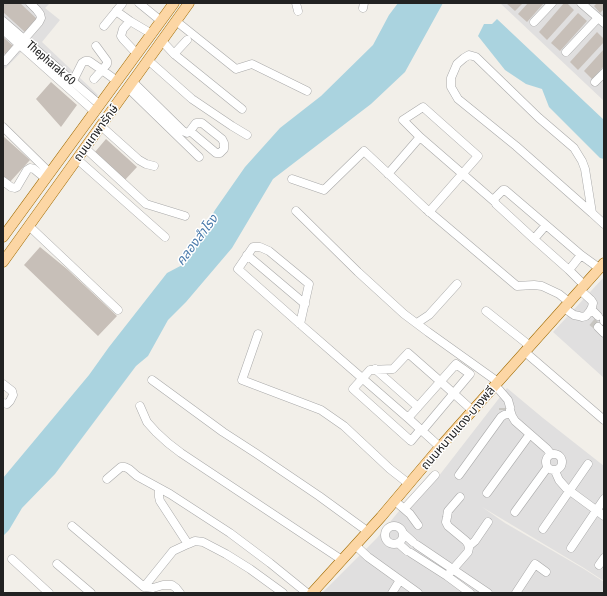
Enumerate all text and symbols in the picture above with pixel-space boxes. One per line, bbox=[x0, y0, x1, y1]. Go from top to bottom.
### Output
street label: Thepharak 60 bbox=[23, 38, 79, 88]
street label: ถนนเทพารักษ์ bbox=[71, 102, 121, 164]
water label: คลองสำโรง bbox=[173, 211, 221, 269]
street label: ถนนหนามแดง-บางพลี bbox=[418, 383, 498, 473]

